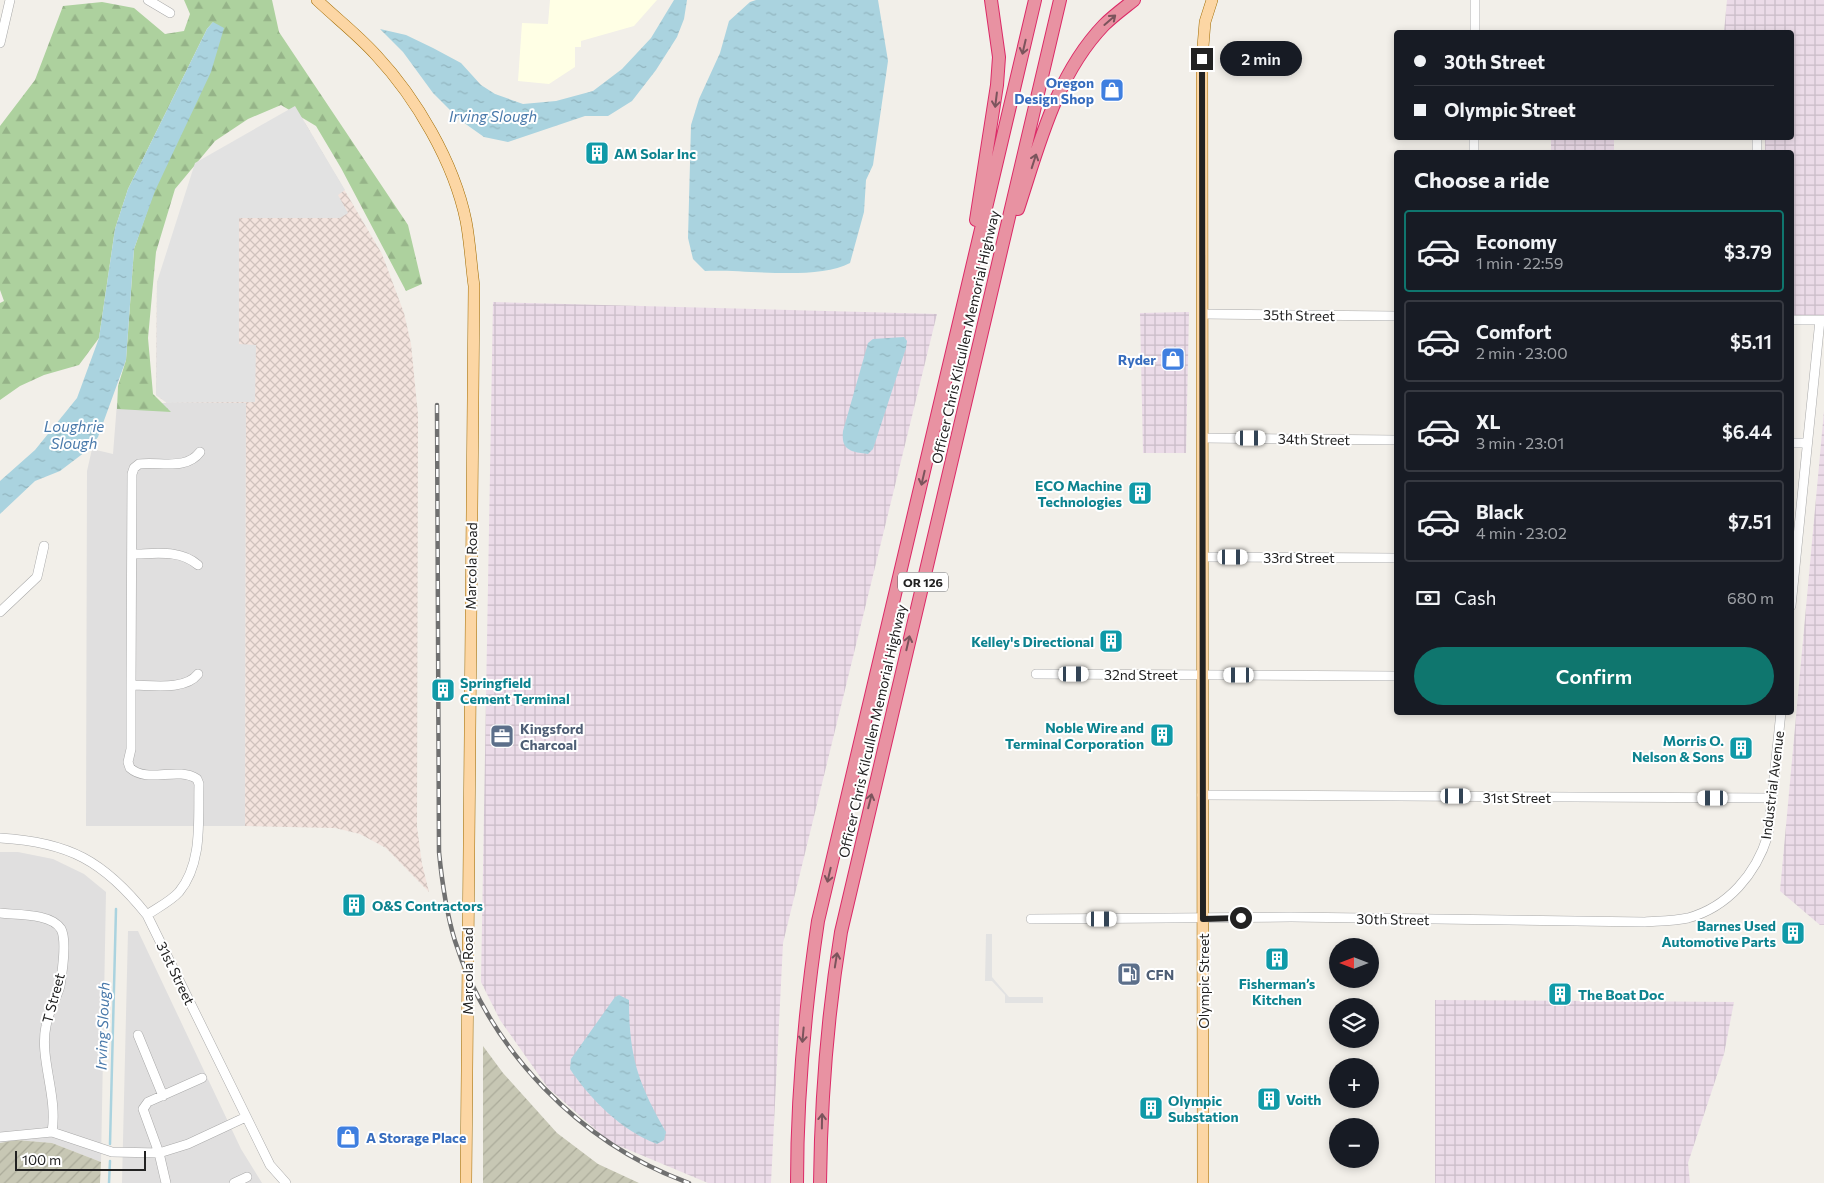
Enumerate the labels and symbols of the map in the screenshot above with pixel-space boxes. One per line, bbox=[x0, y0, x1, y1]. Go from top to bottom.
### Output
one-way arrow bbox=[1104, 14, 1117, 25]
one-way arrow bbox=[1019, 39, 1028, 55]
callout: 2 min bbox=[1220, 42, 1302, 76]
route end bbox=[1191, 48, 1213, 70]
place label: Oregon Design Shop bbox=[1014, 74, 1094, 107]
shop icon: Oregon Design Shop bbox=[1099, 77, 1125, 103]
one-way arrow bbox=[990, 92, 1000, 108]
water label: Irving Slough bbox=[449, 107, 537, 125]
building icon: AM Solar Inc bbox=[584, 140, 610, 166]
place label: AM Solar Inc bbox=[614, 145, 696, 162]
one-way arrow bbox=[1030, 153, 1039, 169]
street label: Officer Chris Kilcullen Memorial Highway bbox=[927, 209, 1003, 465]
street label: 35th Street bbox=[1263, 306, 1335, 324]
shop icon: Ryder bbox=[1160, 346, 1186, 372]
place label: Ryder bbox=[1118, 351, 1156, 368]
water label: Loughrie Slough bbox=[44, 417, 104, 452]
street label: 34th Street bbox=[1278, 430, 1351, 448]
car bbox=[1236, 431, 1266, 446]
one-way arrow bbox=[918, 470, 927, 486]
place label: ECO Machine Technologies bbox=[1035, 477, 1122, 510]
building icon: ECO Machine Technologies bbox=[1127, 480, 1153, 506]
street label: Marcola Road bbox=[462, 522, 480, 610]
street label: 33rd Street bbox=[1263, 549, 1335, 566]
car bbox=[1218, 550, 1248, 565]
road number: OR 126 bbox=[898, 572, 948, 592]
street label: Officer Chris Kilcullen Memorial Highway bbox=[834, 603, 910, 859]
building icon: Kelley's Directional bbox=[1098, 628, 1124, 654]
place label: Kelley's Directional bbox=[971, 633, 1094, 650]
one-way arrow bbox=[904, 635, 913, 651]
street label: 32nd Street bbox=[1104, 666, 1178, 683]
car bbox=[1059, 667, 1089, 682]
car bbox=[1224, 668, 1254, 683]
place label: Springfield Cement Terminal bbox=[460, 674, 570, 707]
building icon: Springfield Cement Terminal bbox=[430, 677, 456, 703]
place label: Noble Wire and Terminal Corporation bbox=[1005, 719, 1144, 752]
place label: Kingsford Charcoal bbox=[520, 720, 584, 753]
building icon: Noble Wire and Terminal Corporation bbox=[1149, 722, 1175, 748]
office icon: Kingsford Charcoal bbox=[489, 723, 515, 749]
street label: Industrial Avenue bbox=[1757, 730, 1787, 840]
place label: Morris O. Nelson & Sons bbox=[1632, 732, 1724, 765]
building icon: Morris O. Nelson & Sons bbox=[1728, 735, 1754, 761]
car bbox=[1441, 789, 1471, 804]
street label: 31st Street bbox=[1483, 789, 1551, 806]
car bbox=[1698, 791, 1728, 806]
one-way arrow bbox=[866, 793, 875, 809]
one-way arrow bbox=[824, 866, 833, 882]
building icon: O&S Contractors bbox=[341, 892, 367, 918]
place label: O&S Contractors bbox=[372, 897, 483, 914]
route start bbox=[1230, 907, 1252, 929]
street label: 30th Street bbox=[1356, 910, 1430, 928]
car bbox=[1087, 912, 1117, 927]
place label: Barnes Used Automotive Parts bbox=[1661, 917, 1776, 950]
building icon: Barnes Used Automotive Parts bbox=[1780, 920, 1806, 946]
street label: Marcola Road bbox=[459, 927, 476, 1015]
street label: Olympic Street bbox=[1195, 933, 1212, 1029]
north arrow bbox=[1329, 938, 1379, 988]
street label: 31st Street bbox=[153, 939, 199, 1008]
building icon: Fisherman’s Kitchen bbox=[1264, 946, 1290, 972]
one-way arrow bbox=[832, 952, 842, 968]
fuel station icon: CFN bbox=[1116, 961, 1142, 987]
place label: CFN bbox=[1146, 966, 1174, 983]
street label: T Street bbox=[38, 971, 68, 1025]
place label: Fisherman’s Kitchen bbox=[1239, 975, 1316, 1008]
building icon: The Boat Doc bbox=[1547, 981, 1573, 1007]
water label: Irving Slough bbox=[91, 982, 113, 1070]
place label: The Boat Doc bbox=[1578, 986, 1664, 1003]
one-way arrow bbox=[799, 1027, 808, 1043]
building icon: Voith bbox=[1256, 1086, 1282, 1112]
place label: Voith bbox=[1286, 1091, 1321, 1108]
place label: Olympic Substation bbox=[1168, 1092, 1239, 1125]
building icon: Olympic Substation bbox=[1138, 1095, 1164, 1121]
one-way arrow bbox=[817, 1114, 826, 1130]
shop icon: A Storage Place bbox=[335, 1124, 361, 1150]
place label: A Storage Place bbox=[366, 1129, 466, 1146]
scale bar bbox=[15, 1148, 146, 1171]

